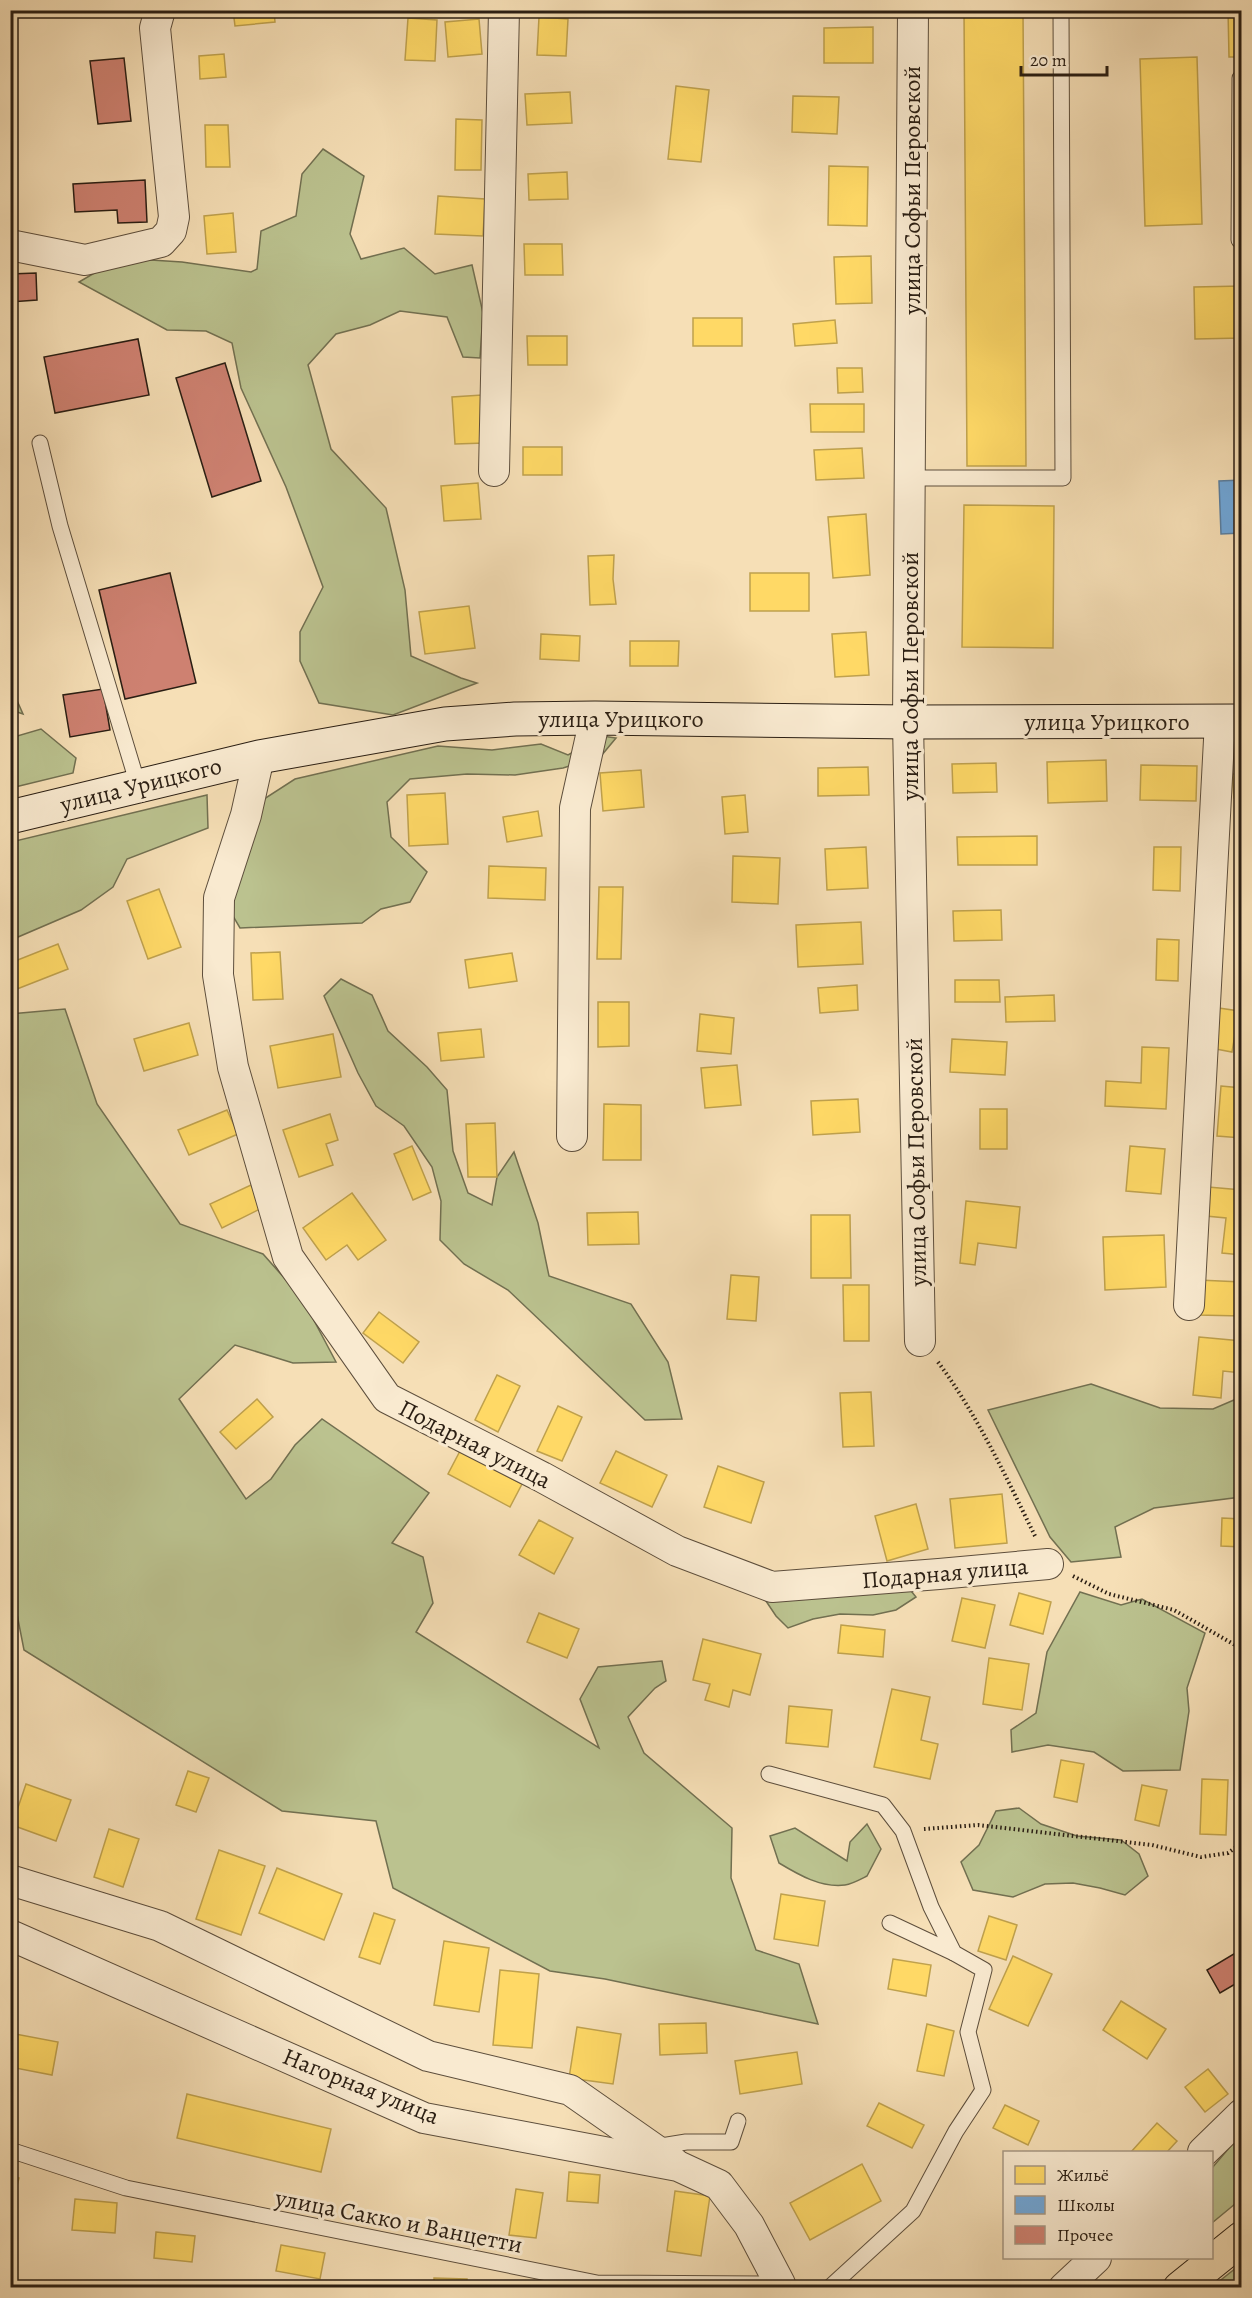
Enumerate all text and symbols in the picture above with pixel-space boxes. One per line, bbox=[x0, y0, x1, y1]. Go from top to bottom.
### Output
scale bar bbox=[1021, 39, 1106, 77]
text: 20 m bbox=[1030, 48, 1067, 72]
street label: улица Софьи Перовской bbox=[896, 66, 928, 315]
street label: улица Софьи Перовской bbox=[894, 552, 926, 801]
street label: улица Урицкого bbox=[537, 703, 704, 735]
street label: улица Урицкого bbox=[1023, 706, 1190, 738]
street label: улица Урицкого bbox=[56, 749, 225, 821]
street label: улица Софьи Перовской bbox=[898, 1037, 934, 1288]
street label: Подарная улица bbox=[393, 1392, 557, 1496]
street label: Подарная улица bbox=[861, 1550, 1029, 1596]
street label: Нагорная улица bbox=[278, 2040, 444, 2132]
legend bbox=[1003, 2151, 1213, 2259]
text: Жильё bbox=[1057, 2163, 1109, 2187]
street label: улица Сакко и Ванцетти bbox=[272, 2181, 525, 2261]
text: Школы bbox=[1057, 2193, 1115, 2217]
text: Прочее bbox=[1057, 2223, 1113, 2247]

